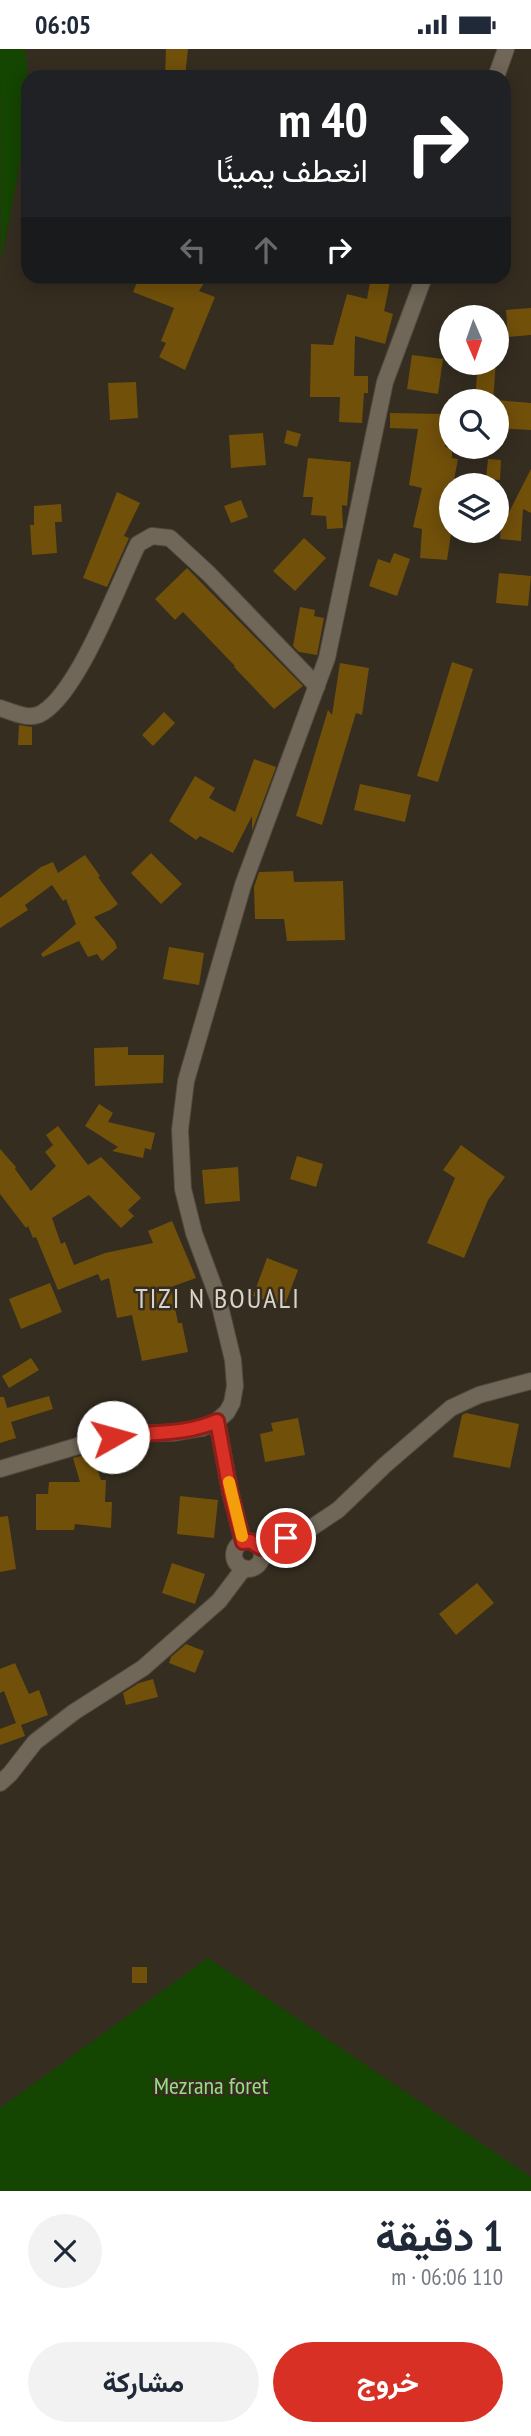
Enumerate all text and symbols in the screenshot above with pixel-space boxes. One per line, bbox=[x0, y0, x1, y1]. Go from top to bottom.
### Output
text: 06:05 bbox=[35, 8, 91, 41]
text: 40 m bbox=[279, 87, 368, 151]
icon: right bbox=[392, 98, 483, 189]
text: انعطف يمينًا bbox=[216, 149, 368, 191]
icon: left bbox=[174, 231, 212, 269]
icon: ahead bbox=[247, 231, 285, 269]
icon: right bbox=[320, 231, 358, 269]
north arrow bbox=[439, 305, 509, 375]
map controls bbox=[439, 305, 509, 543]
button: search bbox=[439, 389, 509, 459]
button: layers bbox=[439, 473, 509, 543]
district label: TIZI N BOUALI bbox=[135, 1279, 301, 1316]
position arrow bbox=[76, 1400, 150, 1474]
pin bbox=[256, 1508, 316, 1568]
icon: arrive bbox=[267, 1519, 305, 1557]
park label: Mezrana foret bbox=[154, 2070, 269, 2101]
text: 1 دقيقة bbox=[375, 2208, 503, 2263]
button: close bbox=[28, 2214, 102, 2288]
text: 110 m · 06:06 bbox=[391, 2262, 503, 2291]
button: مشاركة bbox=[28, 2342, 259, 2422]
button: خروج bbox=[273, 2342, 503, 2422]

